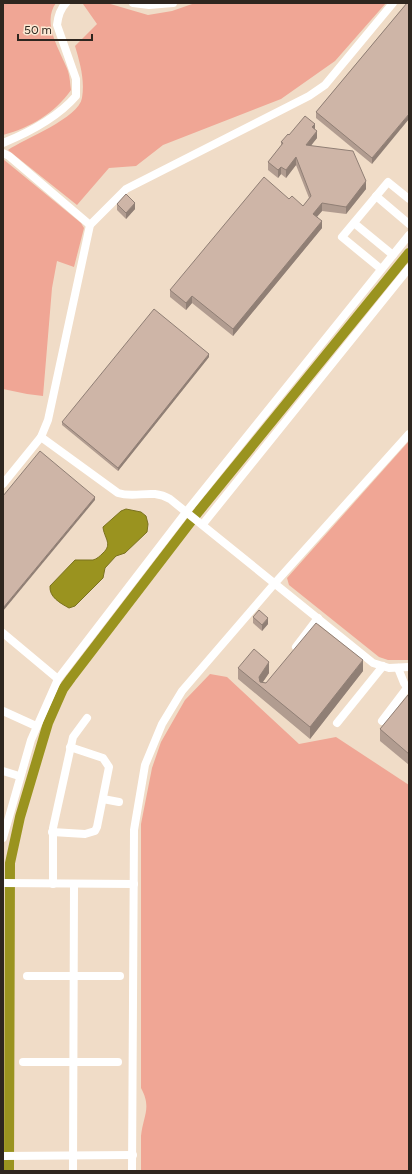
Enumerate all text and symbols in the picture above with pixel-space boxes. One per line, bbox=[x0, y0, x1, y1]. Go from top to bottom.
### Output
scale bar bbox=[18, 16, 92, 42]
text: 50 m bbox=[24, 23, 52, 37]

